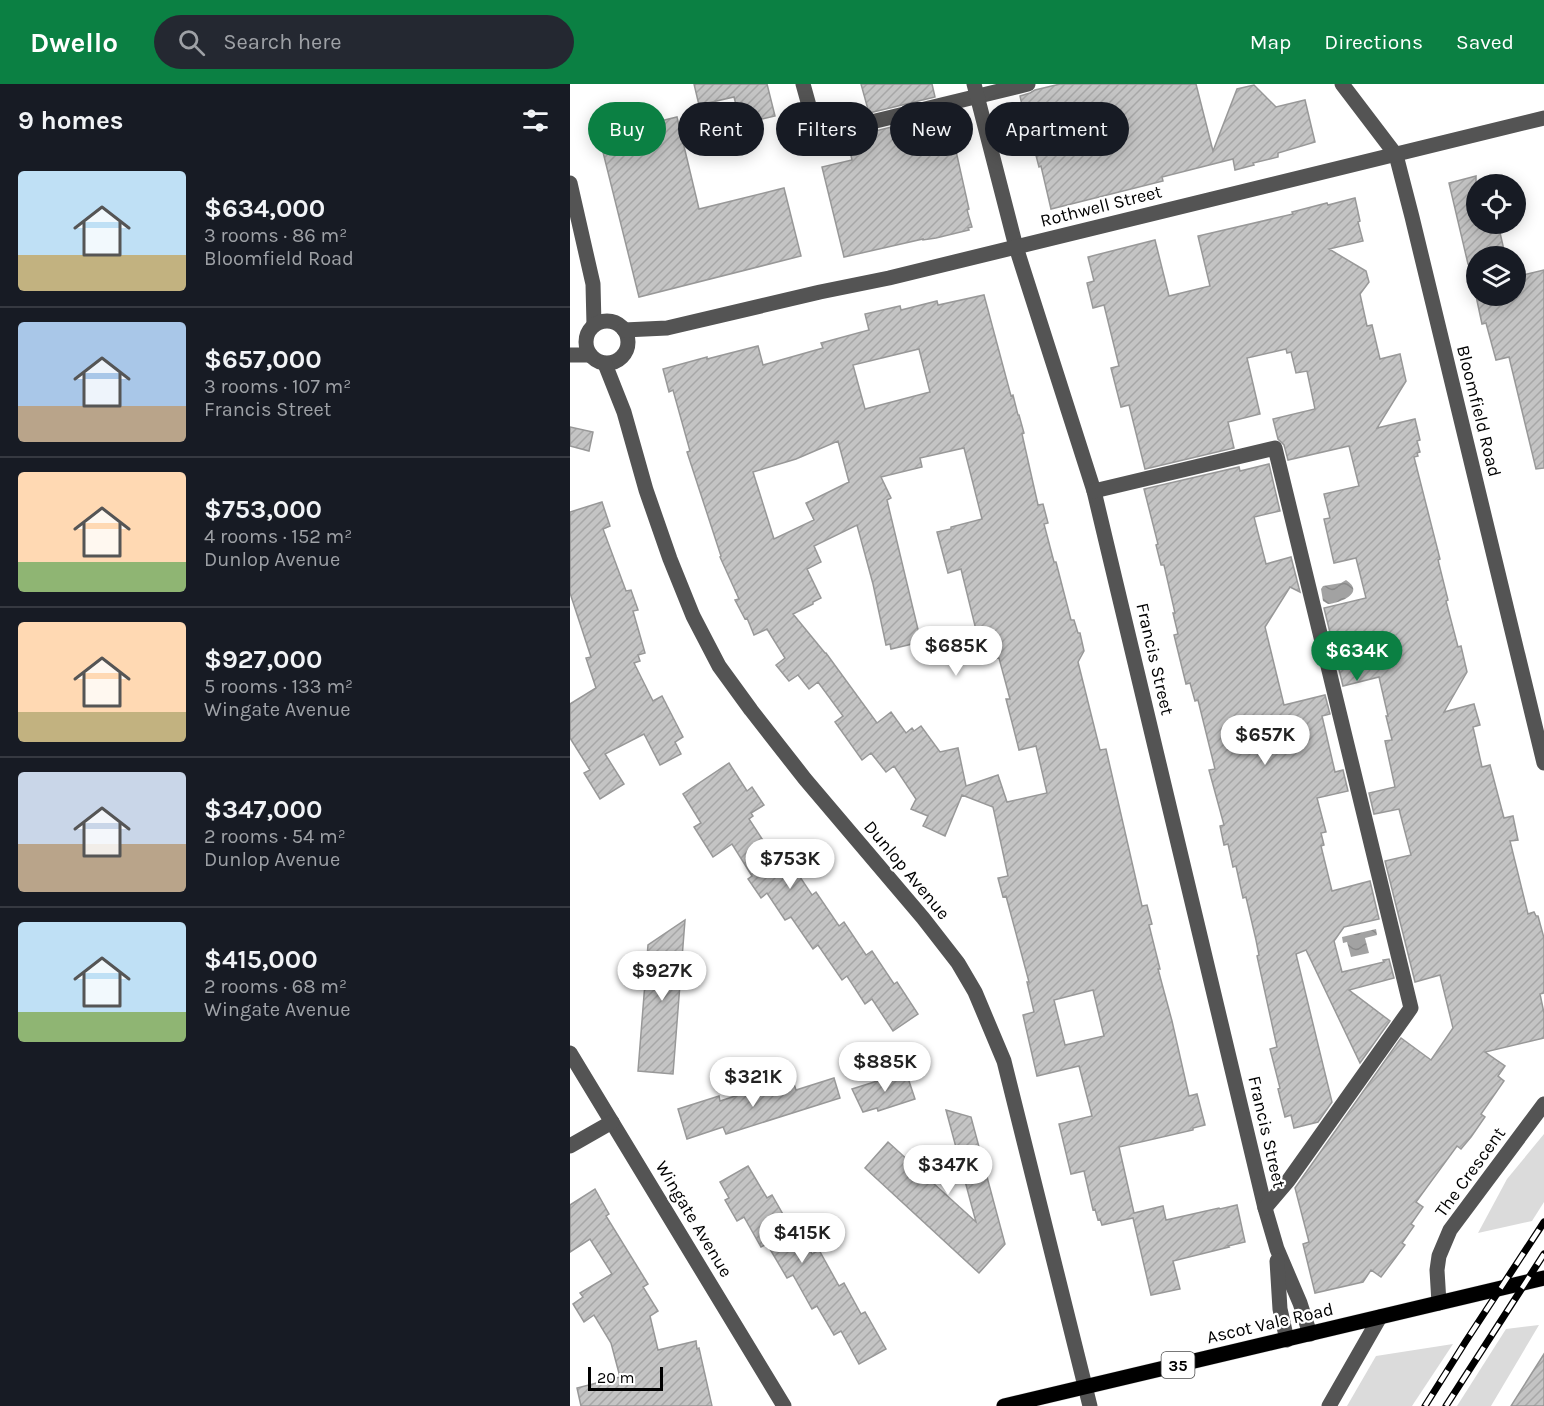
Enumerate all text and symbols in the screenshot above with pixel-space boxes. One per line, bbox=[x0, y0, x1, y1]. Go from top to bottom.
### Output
search box bbox=[154, 15, 574, 69]
text: Dwello bbox=[30, 26, 118, 59]
icon: search bbox=[175, 26, 208, 59]
text: Search here bbox=[223, 29, 342, 55]
text: Map bbox=[1250, 30, 1291, 54]
text: Directions bbox=[1324, 30, 1423, 54]
text: Saved bbox=[1456, 30, 1514, 54]
chip: Buy bbox=[588, 102, 666, 156]
chip: Rent bbox=[678, 102, 764, 156]
chip: Filters bbox=[776, 102, 878, 156]
chip: New bbox=[890, 102, 973, 156]
chip: Apartment bbox=[985, 102, 1129, 156]
icon: filters bbox=[519, 104, 552, 137]
text: 9 homes bbox=[18, 105, 124, 136]
map controls bbox=[1466, 174, 1526, 306]
button: locate bbox=[1466, 174, 1526, 234]
street label: Rothwell Street bbox=[1038, 180, 1164, 232]
text: $634,000 bbox=[204, 193, 325, 224]
icon: home bbox=[66, 195, 138, 267]
text: 3 rooms · 86 m² bbox=[204, 224, 347, 247]
button: layers bbox=[1466, 246, 1526, 306]
text: Bloomfield Road bbox=[204, 247, 354, 270]
street label: Bloomfield Road bbox=[1452, 343, 1506, 479]
text: $657,000 bbox=[204, 344, 322, 375]
icon: home bbox=[66, 346, 138, 418]
text: 3 rooms · 107 m² bbox=[204, 375, 351, 398]
text: Francis Street bbox=[204, 398, 331, 421]
text: $753,000 bbox=[204, 494, 322, 525]
icon: home bbox=[66, 496, 138, 568]
text: 4 rooms · 152 m² bbox=[204, 525, 352, 548]
text: Dunlop Avenue bbox=[204, 548, 340, 571]
street label: Francis Street bbox=[1131, 601, 1179, 717]
pin: $685K bbox=[914, 626, 998, 677]
pin: $634K bbox=[1315, 631, 1399, 682]
text: $685K bbox=[924, 634, 988, 657]
text: $634K bbox=[1325, 639, 1389, 662]
text: $927,000 bbox=[204, 644, 322, 675]
icon: home bbox=[66, 646, 138, 718]
text: 5 rooms · 133 m² bbox=[204, 675, 353, 698]
text: Wingate Avenue bbox=[204, 698, 351, 721]
pin: $657K bbox=[1223, 715, 1307, 766]
text: $657K bbox=[1235, 723, 1295, 746]
text: $347,000 bbox=[204, 794, 322, 825]
icon: home bbox=[66, 796, 138, 868]
street label: Dunlop Avenue bbox=[859, 816, 955, 924]
text: 2 rooms · 54 m² bbox=[204, 825, 346, 848]
pin: $753K bbox=[748, 839, 832, 890]
text: $753K bbox=[760, 847, 820, 870]
text: Dunlop Avenue bbox=[204, 848, 340, 871]
text: $415,000 bbox=[204, 944, 318, 975]
icon: home bbox=[66, 946, 138, 1018]
pin: $927K bbox=[620, 951, 704, 1002]
text: $927K bbox=[631, 959, 693, 982]
text: 2 rooms · 68 m² bbox=[204, 975, 347, 998]
text: Wingate Avenue bbox=[204, 998, 351, 1021]
pin: $885K bbox=[843, 1042, 927, 1093]
text: $885K bbox=[853, 1050, 917, 1073]
pin: $321K bbox=[711, 1057, 795, 1108]
text: $321K bbox=[724, 1065, 782, 1088]
street label: Francis Street bbox=[1243, 1074, 1291, 1190]
street label: The Crescent bbox=[1430, 1123, 1510, 1221]
pin: $347K bbox=[906, 1145, 990, 1196]
text: $347K bbox=[917, 1153, 979, 1176]
street label: Wingate Avenue bbox=[651, 1157, 737, 1281]
pin: $415K bbox=[760, 1213, 844, 1264]
text: $415K bbox=[773, 1221, 831, 1244]
street label: Ascot Vale Road bbox=[1204, 1298, 1336, 1348]
road number: 35 bbox=[1162, 1352, 1194, 1378]
scale bar bbox=[588, 1364, 663, 1392]
text: 20 m bbox=[597, 1368, 635, 1387]

